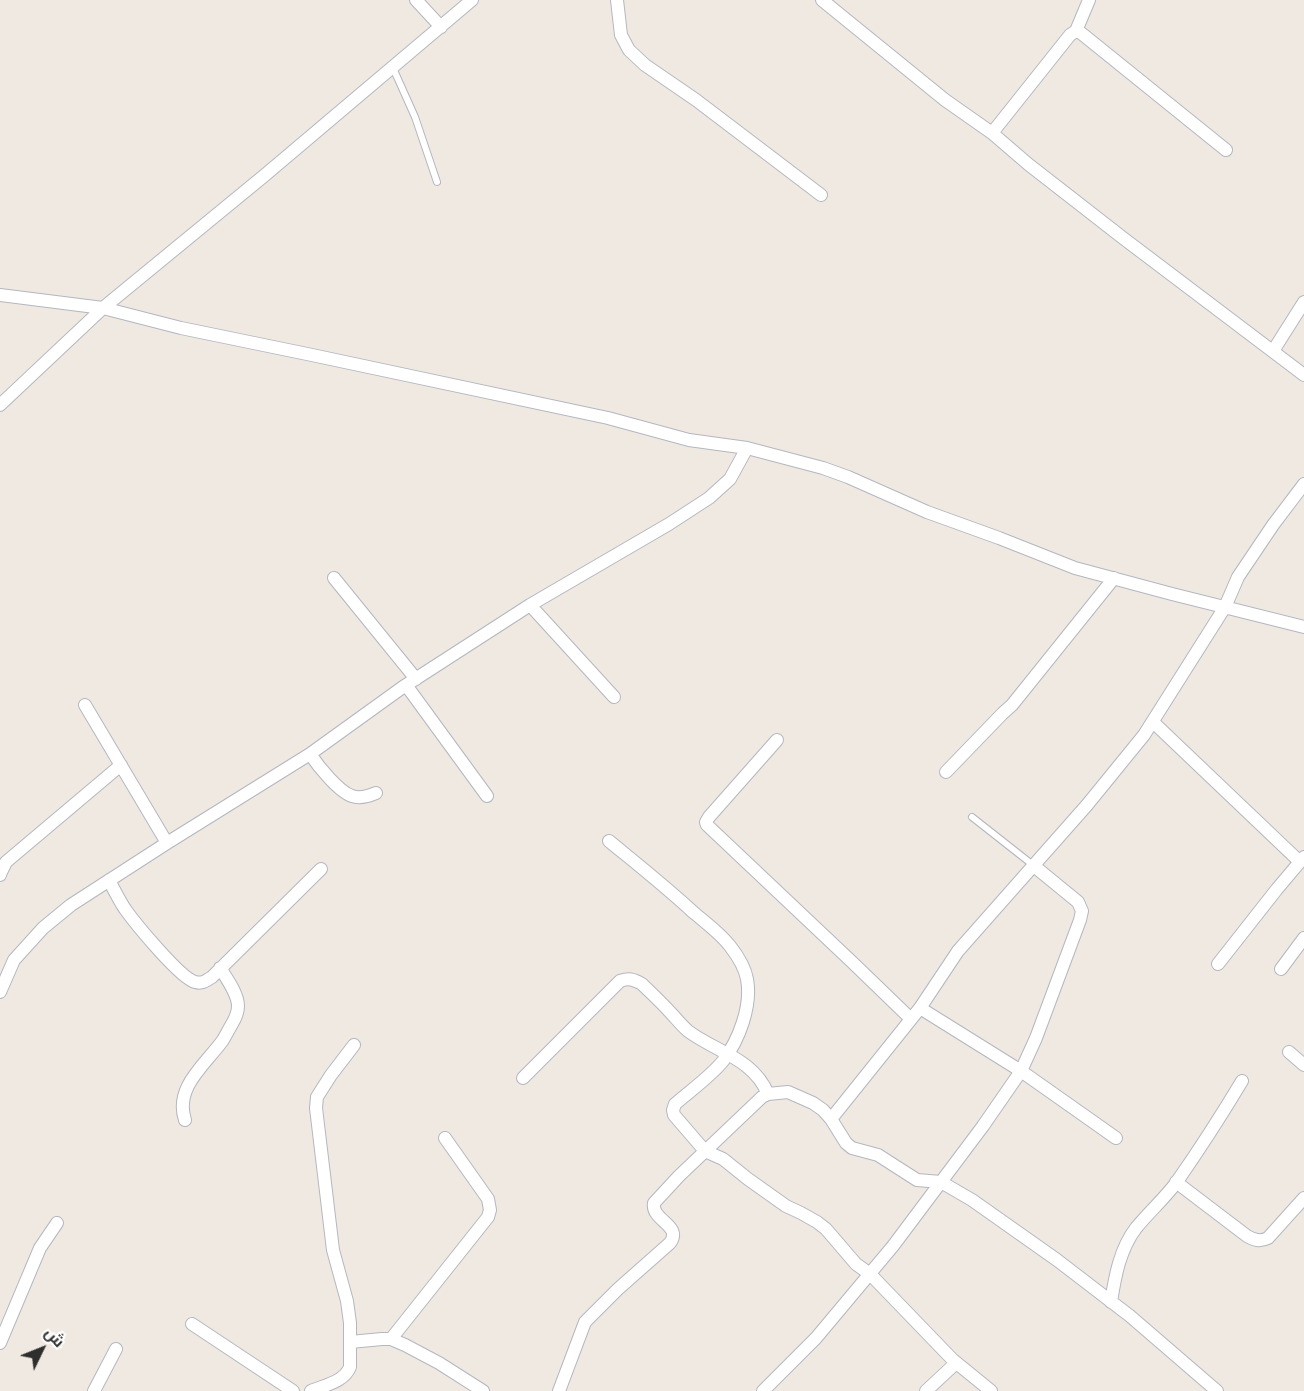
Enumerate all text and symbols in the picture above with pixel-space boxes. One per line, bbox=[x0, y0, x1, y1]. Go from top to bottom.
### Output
north arrow bbox=[12, 1319, 72, 1379]
text: ش bbox=[40, 1322, 70, 1352]

